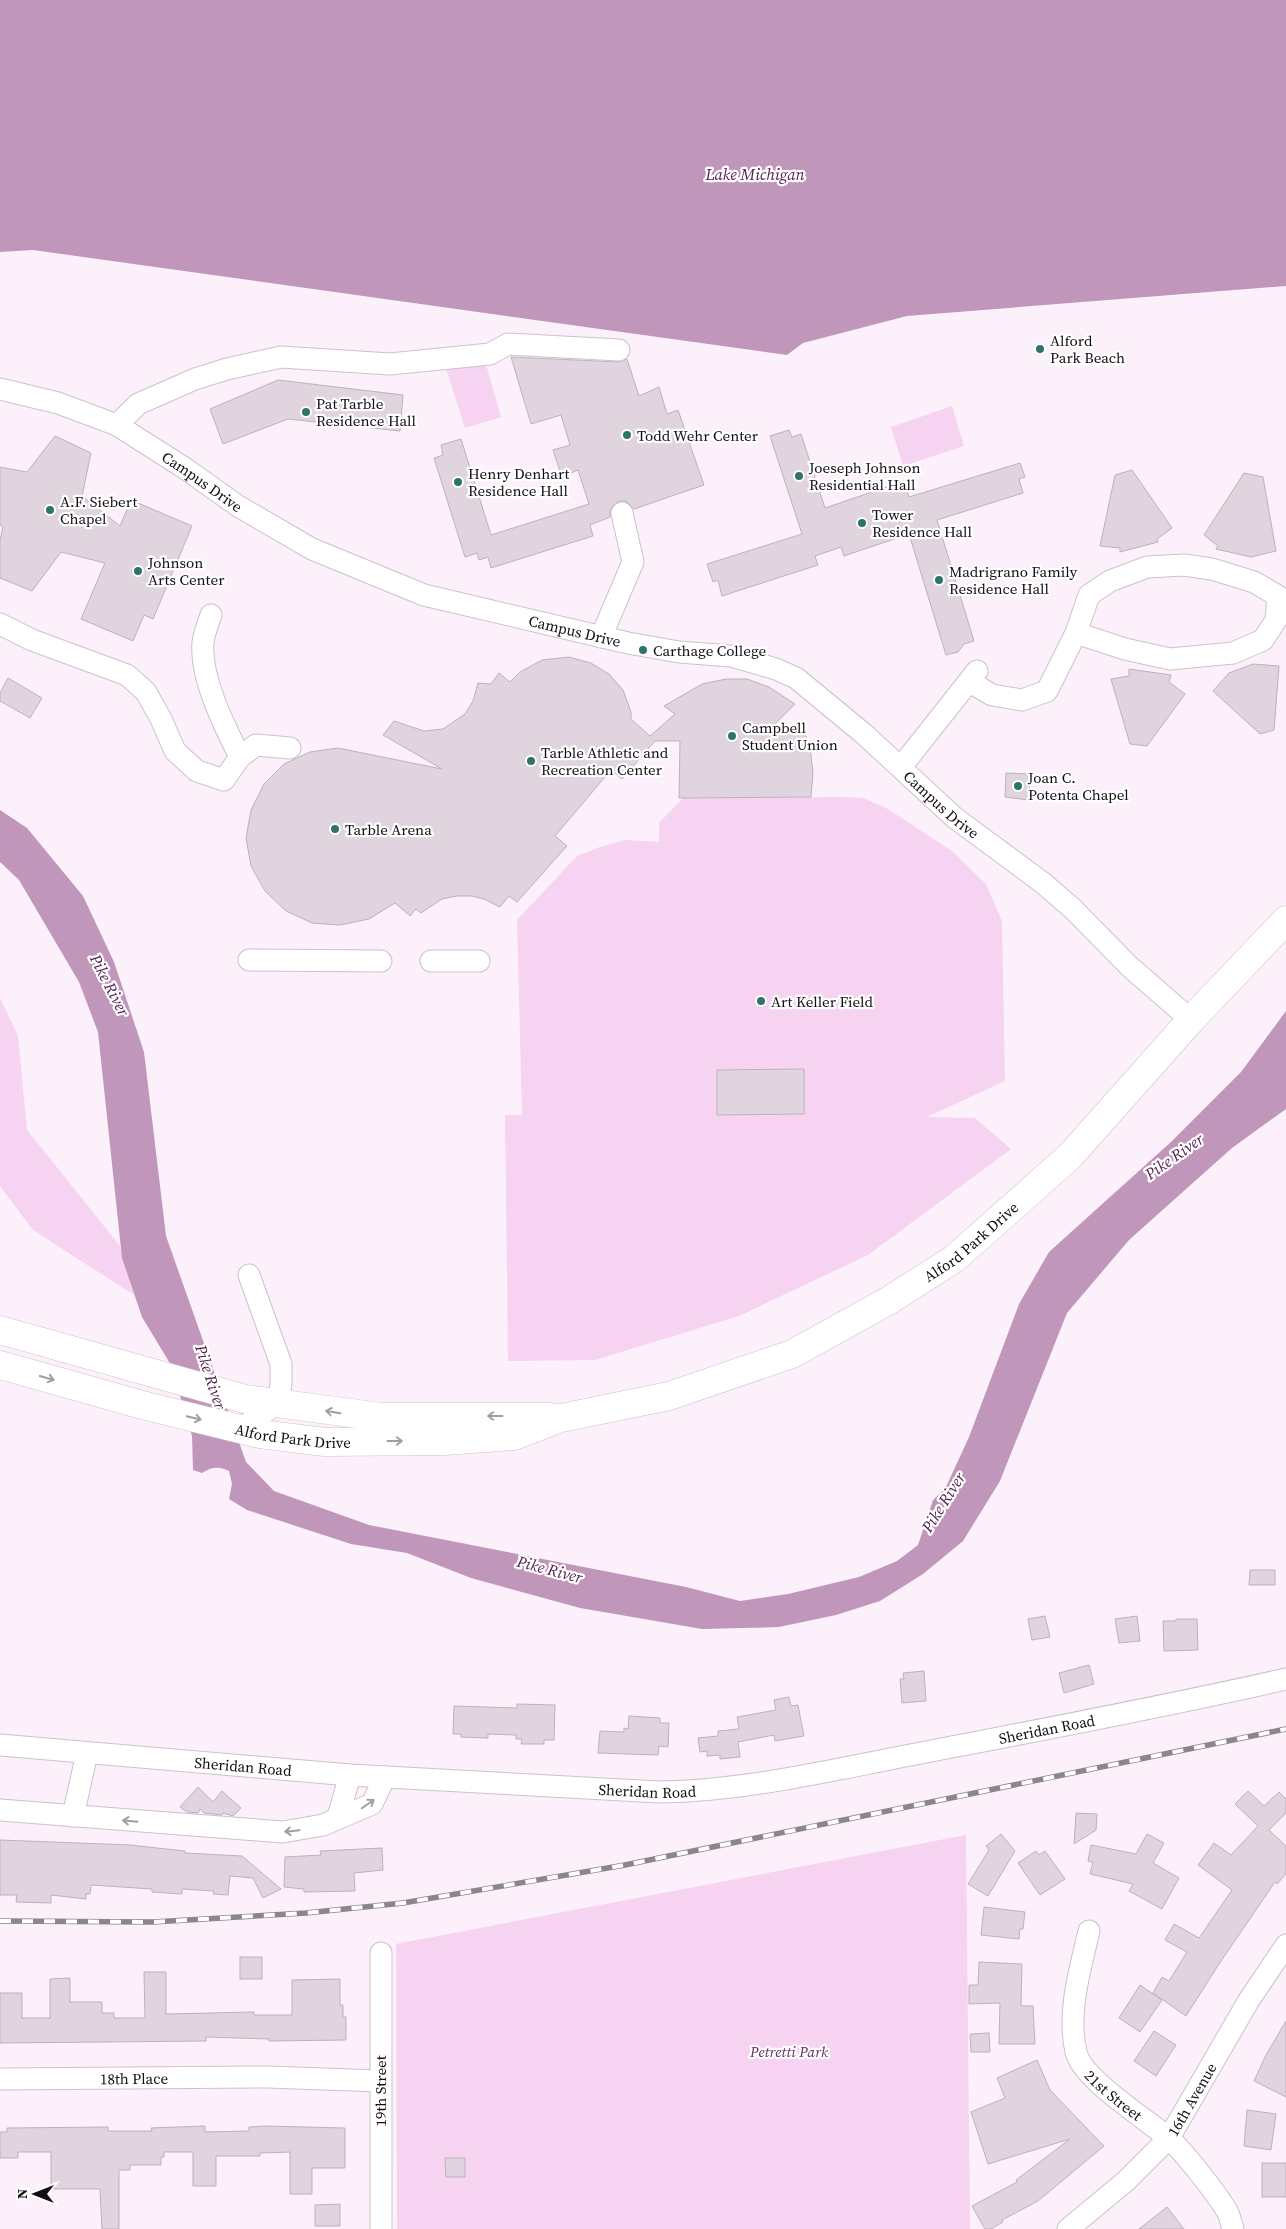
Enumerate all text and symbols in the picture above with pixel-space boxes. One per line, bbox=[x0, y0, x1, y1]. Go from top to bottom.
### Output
water label: Lake Michigan bbox=[704, 163, 805, 185]
place label: Alford Park Beach bbox=[1050, 330, 1125, 368]
marker: Alford Park Beach bbox=[1034, 343, 1046, 355]
place label: Pat Tarble Residence Hall bbox=[316, 393, 417, 431]
marker: Pat Tarble Residence Hall bbox=[300, 406, 312, 418]
place label: Todd Wehr Center bbox=[637, 425, 759, 446]
marker: Todd Wehr Center bbox=[621, 429, 633, 441]
street label: Campus Drive bbox=[158, 446, 247, 517]
place label: Joeseph Johnson Residential Hall bbox=[808, 457, 921, 495]
place label: Henry Denhart Residence Hall bbox=[468, 463, 570, 501]
marker: Joeseph Johnson Residential Hall bbox=[793, 470, 805, 482]
marker: Henry Denhart Residence Hall bbox=[452, 476, 464, 488]
place label: A.F. Siebert Chapel bbox=[60, 491, 137, 529]
marker: A.F. Siebert Chapel bbox=[44, 504, 56, 516]
place label: Tower Residence Hall bbox=[872, 504, 973, 542]
marker: Tower Residence Hall bbox=[856, 517, 868, 529]
place label: Johnson Arts Center bbox=[147, 552, 225, 590]
place label: Madrigrano Family Residence Hall bbox=[949, 561, 1077, 599]
marker: Johnson Arts Center bbox=[132, 565, 144, 577]
marker: Madrigrano Family Residence Hall bbox=[933, 574, 945, 586]
street label: Campus Drive bbox=[527, 610, 623, 652]
place label: Carthage College bbox=[653, 640, 767, 661]
marker: Carthage College bbox=[637, 644, 649, 656]
place label: Campbell Student Union bbox=[742, 717, 838, 755]
marker: Campbell Student Union bbox=[726, 730, 738, 742]
place label: Tarble Athletic and Recreation Center bbox=[541, 742, 669, 780]
marker: Tarble Athletic and Recreation Center bbox=[525, 755, 537, 767]
street label: Campus Drive bbox=[899, 765, 984, 843]
place label: Joan C. Potenta Chapel bbox=[1027, 767, 1129, 805]
marker: Joan C. Potenta Chapel bbox=[1012, 780, 1024, 792]
place label: Tarble Arena bbox=[345, 819, 432, 840]
marker: Tarble Arena bbox=[329, 823, 341, 835]
water label: Pike River bbox=[85, 949, 135, 1020]
place label: Art Keller Field bbox=[771, 991, 874, 1012]
marker: Art Keller Field bbox=[755, 995, 767, 1007]
water label: Pike River bbox=[1139, 1127, 1208, 1185]
street label: Alford Park Drive bbox=[919, 1196, 1023, 1286]
water label: Pike River bbox=[190, 1341, 232, 1413]
one-way arrow bbox=[39, 1374, 55, 1384]
one-way arrow bbox=[325, 1406, 341, 1416]
one-way arrow bbox=[487, 1411, 504, 1421]
one-way arrow bbox=[185, 1414, 201, 1423]
street label: Alford Park Drive bbox=[233, 1418, 351, 1452]
one-way arrow bbox=[387, 1436, 403, 1446]
water label: Pike River bbox=[915, 1467, 970, 1537]
water label: Pike River bbox=[514, 1549, 586, 1588]
street label: Sheridan Road bbox=[997, 1709, 1097, 1748]
street label: Sheridan Road bbox=[194, 1751, 293, 1781]
street label: Sheridan Road bbox=[598, 1778, 697, 1803]
one-way arrow bbox=[361, 1799, 375, 1809]
one-way arrow bbox=[122, 1816, 138, 1826]
one-way arrow bbox=[284, 1826, 300, 1836]
park label: Petretti Park bbox=[749, 2041, 829, 2062]
street label: 19th Street bbox=[370, 2055, 391, 2127]
street label: 16th Avenue bbox=[1162, 2058, 1221, 2140]
street label: 21st Street bbox=[1080, 2065, 1147, 2125]
street label: 18th Place bbox=[100, 2067, 169, 2089]
north arrow bbox=[10, 2169, 60, 2219]
text: N bbox=[12, 2189, 32, 2199]

